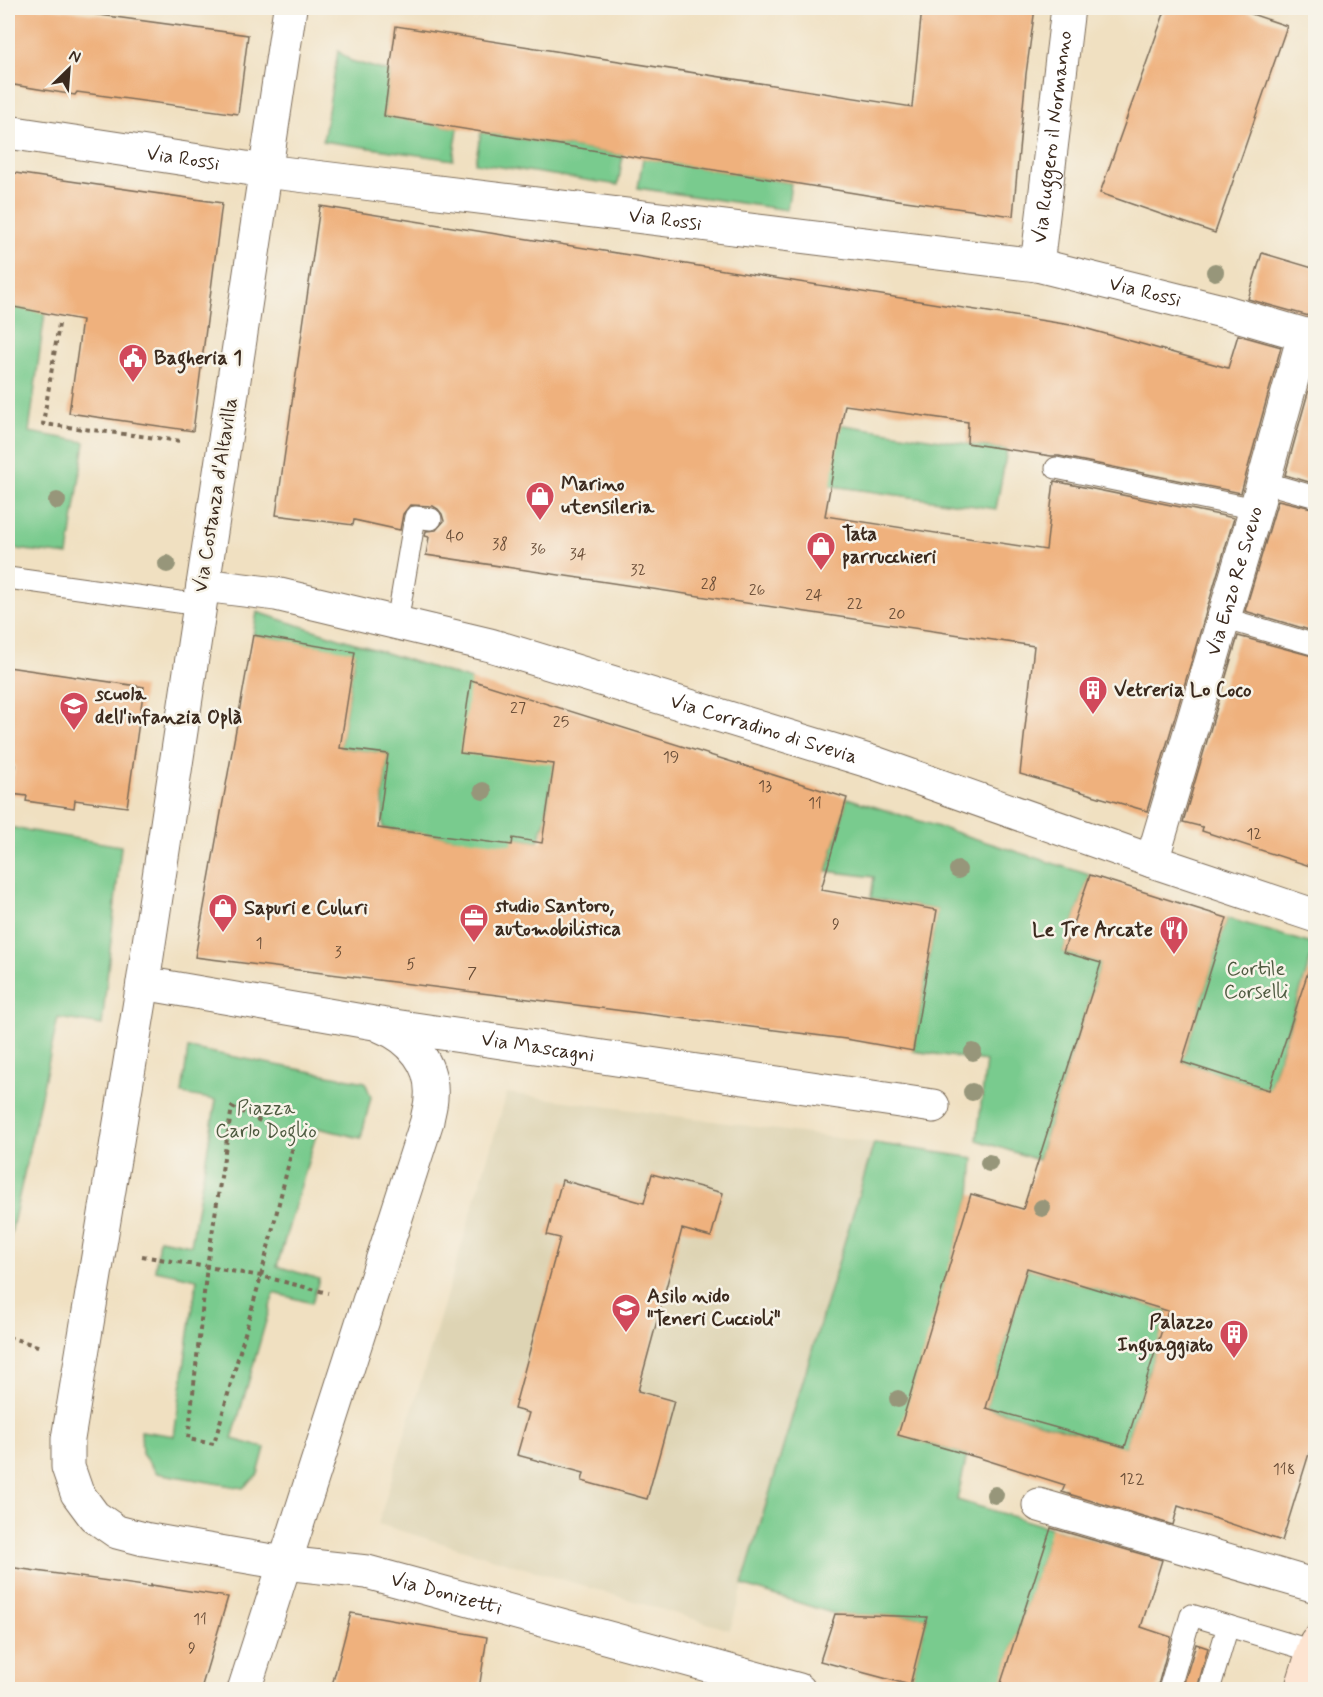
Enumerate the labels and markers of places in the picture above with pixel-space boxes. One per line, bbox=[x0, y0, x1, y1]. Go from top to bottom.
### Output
public building icon: Bagheria 1 bbox=[117, 342, 149, 384]
place label: Bagheria 1 bbox=[154, 345, 242, 374]
place label: Marino utensileria bbox=[561, 471, 655, 521]
shop icon: Marino utensileria bbox=[524, 480, 556, 522]
place label: Tata parrucchieri bbox=[842, 521, 937, 571]
shop icon: Tata parrucchieri bbox=[805, 530, 837, 572]
building icon: Vetreria Lo Coco bbox=[1077, 674, 1109, 716]
place label: Vetreria Lo Coco bbox=[1114, 677, 1252, 704]
place label: scuola dell'infanzia Oplà bbox=[94, 681, 242, 731]
school or university icon: scuola dell'infanzia Oplà bbox=[58, 690, 90, 732]
shop icon: Sapuri e Culuri bbox=[207, 892, 239, 934]
place label: studio Santoro, automobilistica bbox=[495, 893, 621, 943]
place label: Sapuri e Culuri bbox=[244, 895, 368, 922]
office icon: studio Santoro, automobilistica bbox=[458, 902, 490, 944]
restaurant icon: Le Tre Arcate bbox=[1158, 914, 1190, 956]
place label: Le Tre Arcate bbox=[1032, 917, 1153, 944]
place label: Asilo nido "Teneri Cuccioli" bbox=[647, 1283, 781, 1333]
school or university icon: Asilo nido "Teneri Cuccioli" bbox=[610, 1292, 642, 1334]
place label: Palazzo Inguaggiato bbox=[1117, 1309, 1213, 1361]
building icon: Palazzo Inguaggiato bbox=[1218, 1318, 1250, 1360]

